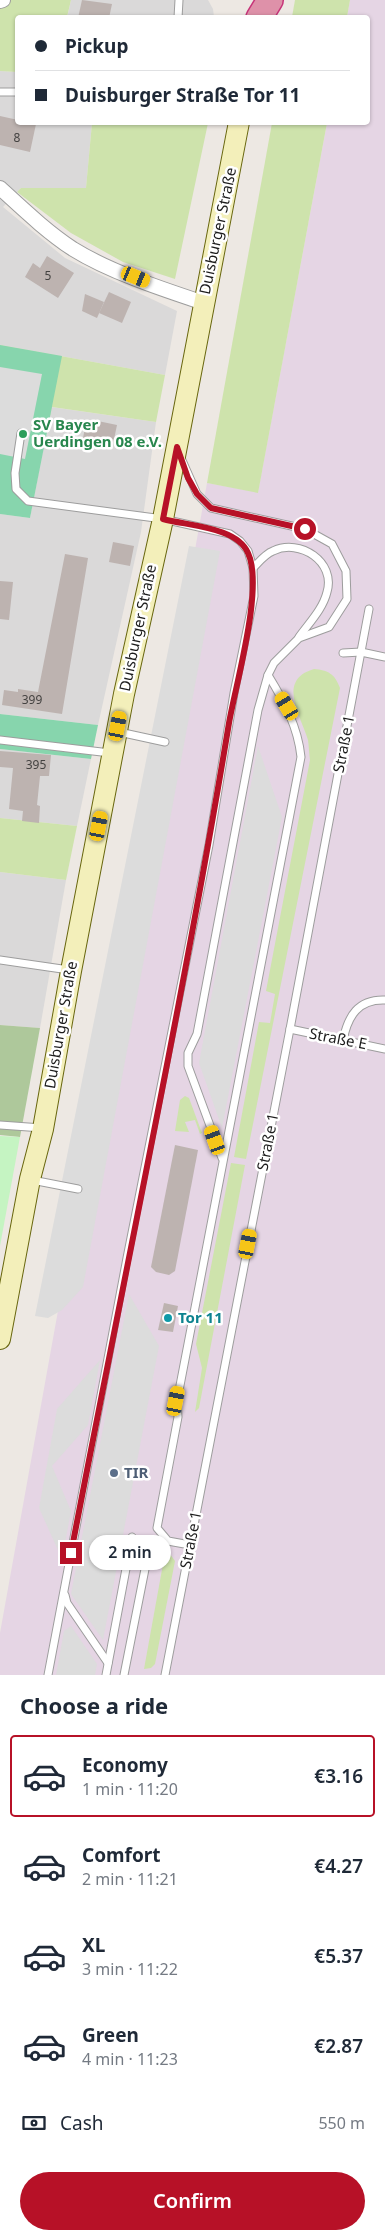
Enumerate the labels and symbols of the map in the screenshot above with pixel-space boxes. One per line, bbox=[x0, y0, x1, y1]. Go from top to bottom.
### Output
house number: 8 bbox=[14, 129, 21, 146]
street label: Duisburger Straße bbox=[194, 165, 240, 296]
car bbox=[119, 264, 152, 290]
house number: 5 bbox=[45, 267, 52, 284]
place label: SV Bayer Uerdingen 08 e.V. bbox=[33, 414, 162, 451]
marker: SV Bayer Uerdingen 08 e.V. bbox=[17, 428, 29, 440]
route start bbox=[294, 518, 316, 540]
street label: Duisburger Straße bbox=[114, 562, 160, 693]
car bbox=[272, 689, 301, 723]
house number: 399 bbox=[22, 691, 42, 708]
car bbox=[107, 710, 128, 742]
street label: Straße 1 bbox=[328, 713, 358, 774]
house number: 395 bbox=[26, 756, 46, 773]
car bbox=[88, 810, 109, 842]
street label: Duisburger Straße bbox=[39, 959, 81, 1090]
street label: Straße E bbox=[308, 1023, 369, 1053]
street label: Straße 1 bbox=[252, 1111, 282, 1172]
car bbox=[202, 1123, 227, 1157]
car bbox=[237, 1228, 258, 1260]
place label: Tor 11 bbox=[178, 1307, 223, 1327]
marker: Tor 11 bbox=[162, 1312, 174, 1324]
car bbox=[165, 1385, 186, 1417]
place label: TIR bbox=[124, 1462, 148, 1482]
marker: TIR bbox=[108, 1467, 120, 1479]
street label: Straße 1 bbox=[175, 1509, 205, 1570]
callout: 2 min bbox=[88, 1536, 171, 1570]
route end bbox=[60, 1542, 82, 1564]

